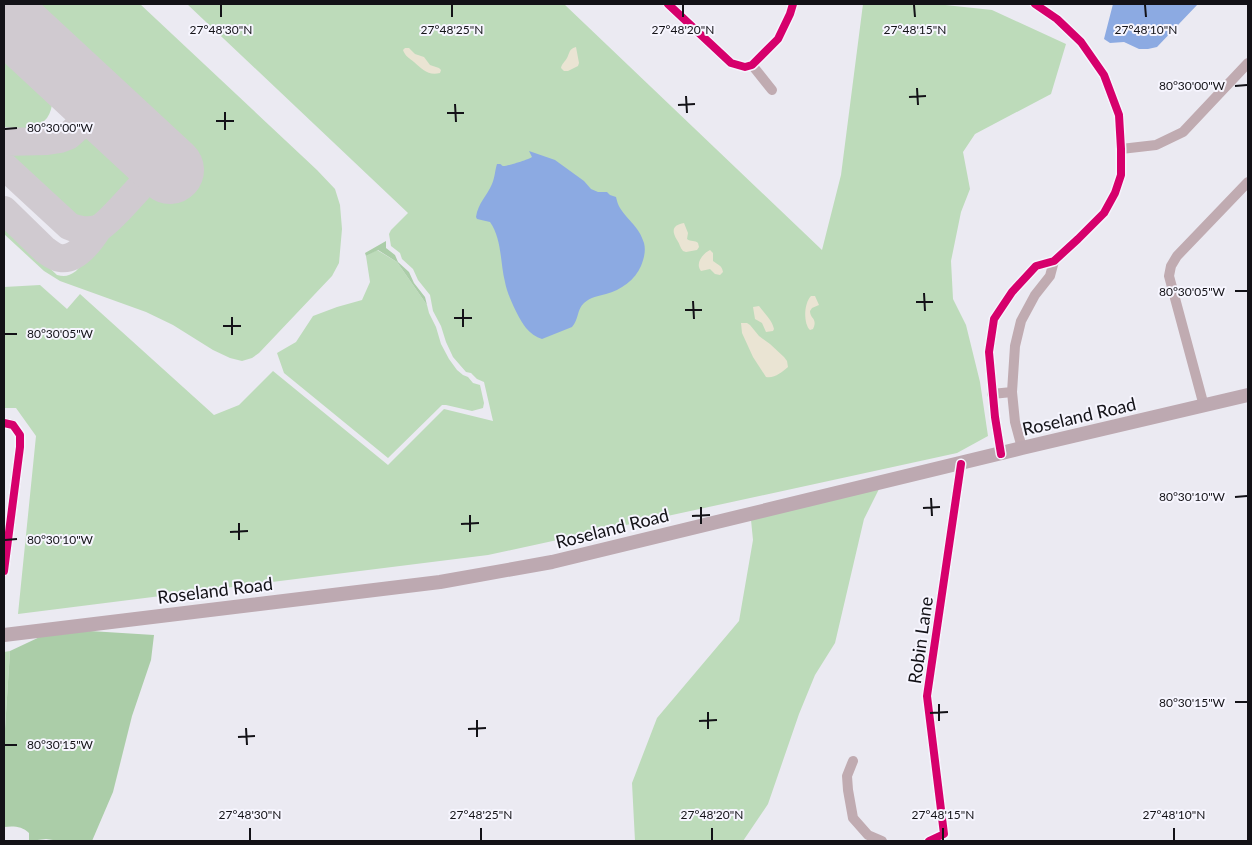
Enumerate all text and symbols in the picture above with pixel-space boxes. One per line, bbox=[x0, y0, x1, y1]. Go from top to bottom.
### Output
text: 27°48'30"N bbox=[190, 22, 252, 37]
text: 27°48'25"N bbox=[421, 22, 483, 37]
text: 27°48'20"N bbox=[652, 22, 714, 37]
text: 27°48'15"N bbox=[884, 22, 946, 37]
text: 27°48'10"N bbox=[1115, 22, 1177, 37]
text: 80°30'00"W bbox=[1159, 78, 1226, 93]
text: 80°30'00"W bbox=[27, 120, 94, 135]
text: 80°30'05"W bbox=[1159, 284, 1226, 299]
text: 80°30'05"W bbox=[27, 326, 94, 341]
street label: Roseland Road bbox=[1020, 392, 1138, 440]
text: 80°30'10"W bbox=[1159, 489, 1226, 504]
street label: Roseland Road bbox=[553, 503, 671, 553]
text: 80°30'10"W bbox=[27, 532, 94, 547]
street label: Roseland Road bbox=[156, 572, 274, 608]
street label: Robin Lane bbox=[903, 595, 937, 685]
text: 80°30'15"W bbox=[1159, 695, 1226, 710]
text: 80°30'15"W bbox=[27, 737, 94, 752]
text: 27°48'30"N bbox=[219, 807, 281, 822]
text: 27°48'25"N bbox=[450, 807, 512, 822]
text: 27°48'20"N bbox=[681, 807, 743, 822]
text: 27°48'15"N bbox=[912, 807, 974, 822]
text: 27°48'10"N bbox=[1143, 807, 1205, 822]

